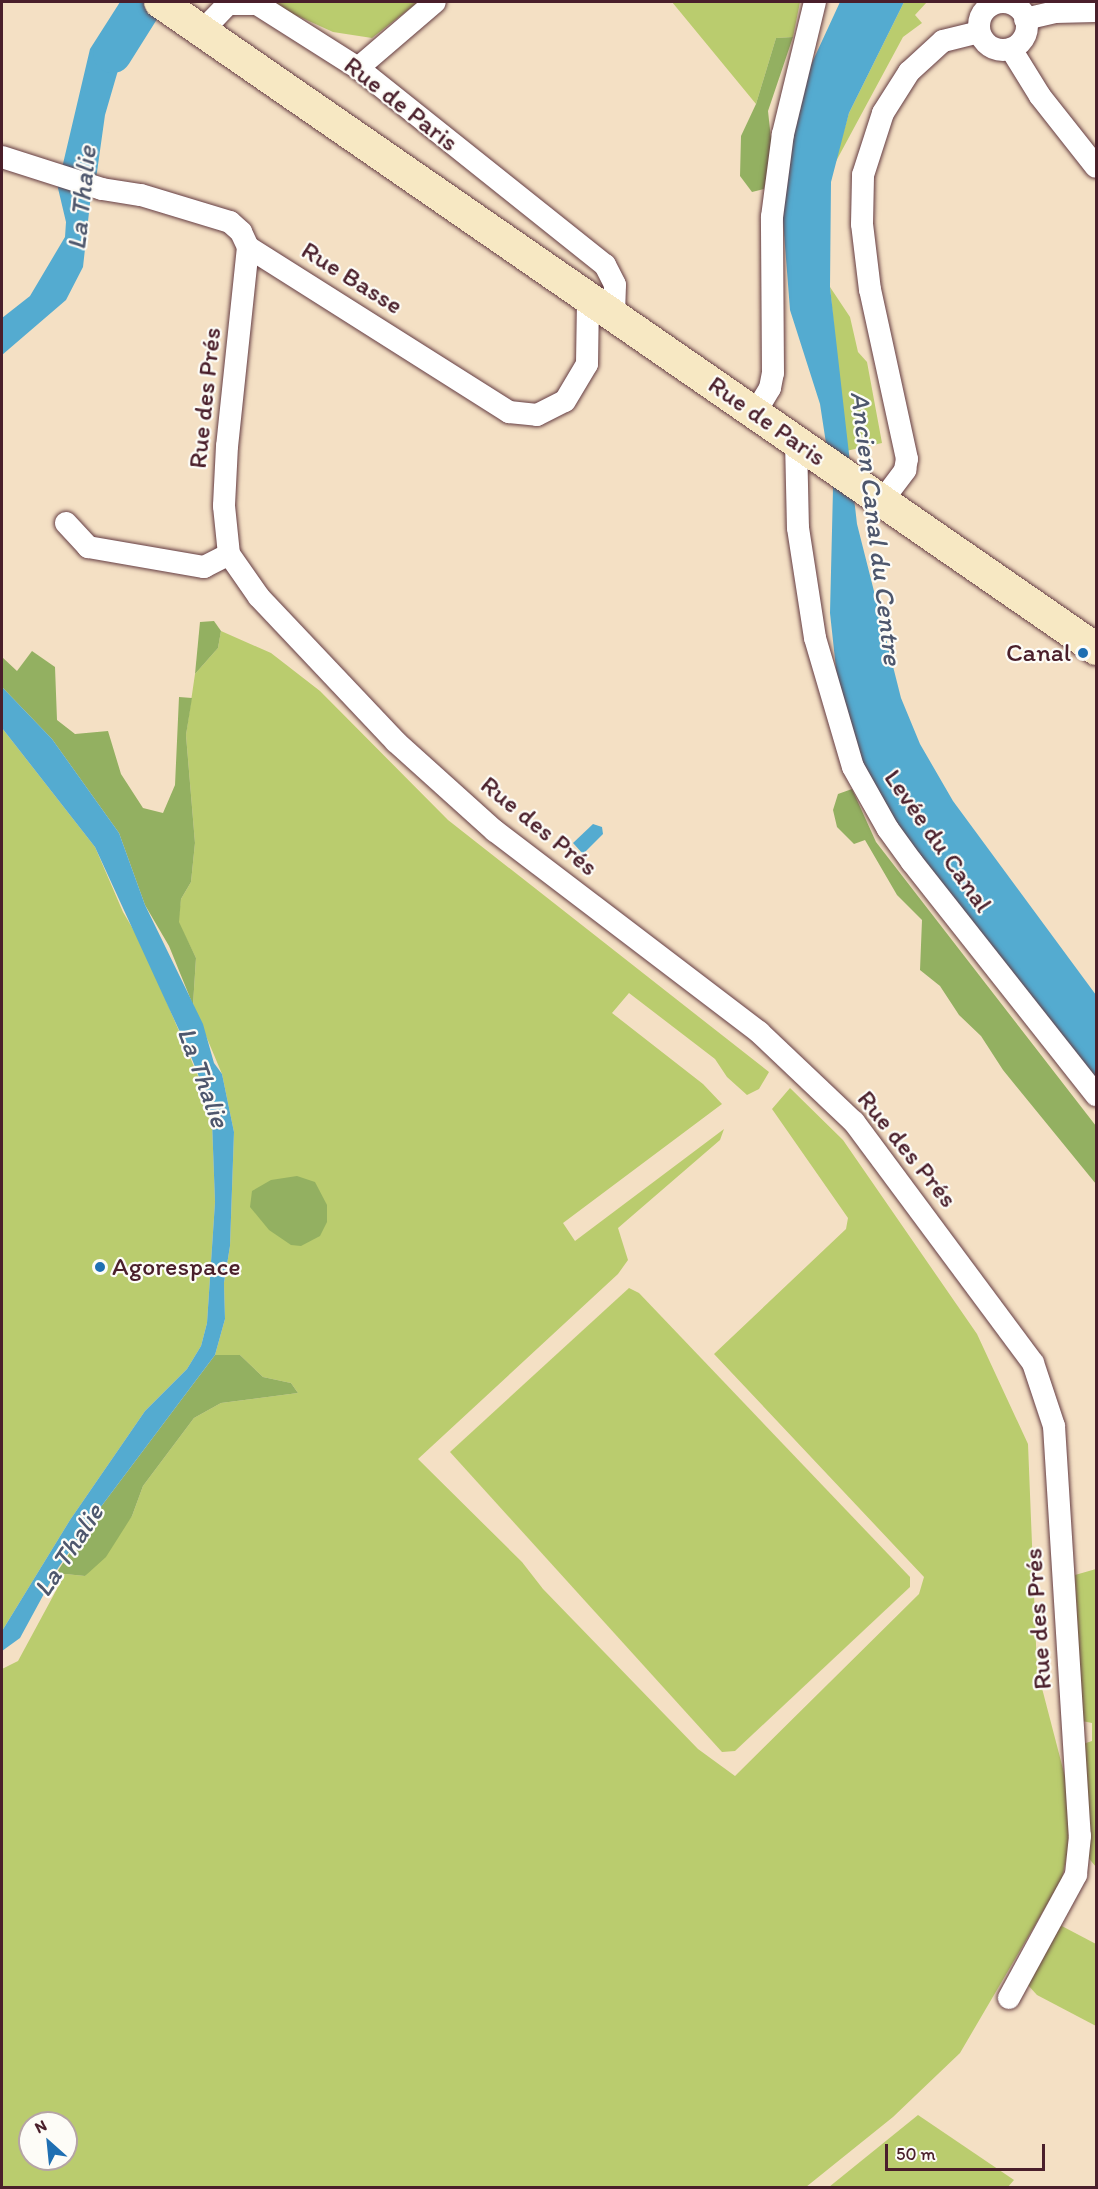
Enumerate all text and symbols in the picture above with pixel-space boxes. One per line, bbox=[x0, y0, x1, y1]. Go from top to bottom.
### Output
street label: Rue de Paris bbox=[337, 50, 465, 158]
water label: La Thalie bbox=[59, 144, 103, 252]
street label: Rue Basse bbox=[295, 235, 409, 321]
street label: Rue des Prés bbox=[182, 326, 228, 470]
street label: Rue de Paris bbox=[702, 369, 832, 473]
water label: Ancien Canal du Centre bbox=[844, 390, 910, 666]
place label: Canal bbox=[1006, 637, 1071, 669]
marker: Canal bbox=[1076, 646, 1090, 660]
street label: Levée du Canal bbox=[877, 763, 999, 919]
street label: Rue des Prés bbox=[474, 769, 604, 883]
water label: La Thalie bbox=[171, 1022, 237, 1132]
street label: Rue des Prés bbox=[850, 1084, 964, 1214]
place label: Agorespace bbox=[112, 1251, 241, 1283]
marker: Agorespace bbox=[93, 1260, 107, 1274]
water label: La Thalie bbox=[26, 1497, 110, 1603]
street label: Rue des Prés bbox=[1018, 1547, 1058, 1691]
north arrow bbox=[18, 2111, 78, 2171]
text: N bbox=[31, 2115, 50, 2137]
scale bar bbox=[888, 2132, 1048, 2170]
text: 50 m bbox=[896, 2143, 936, 2165]

